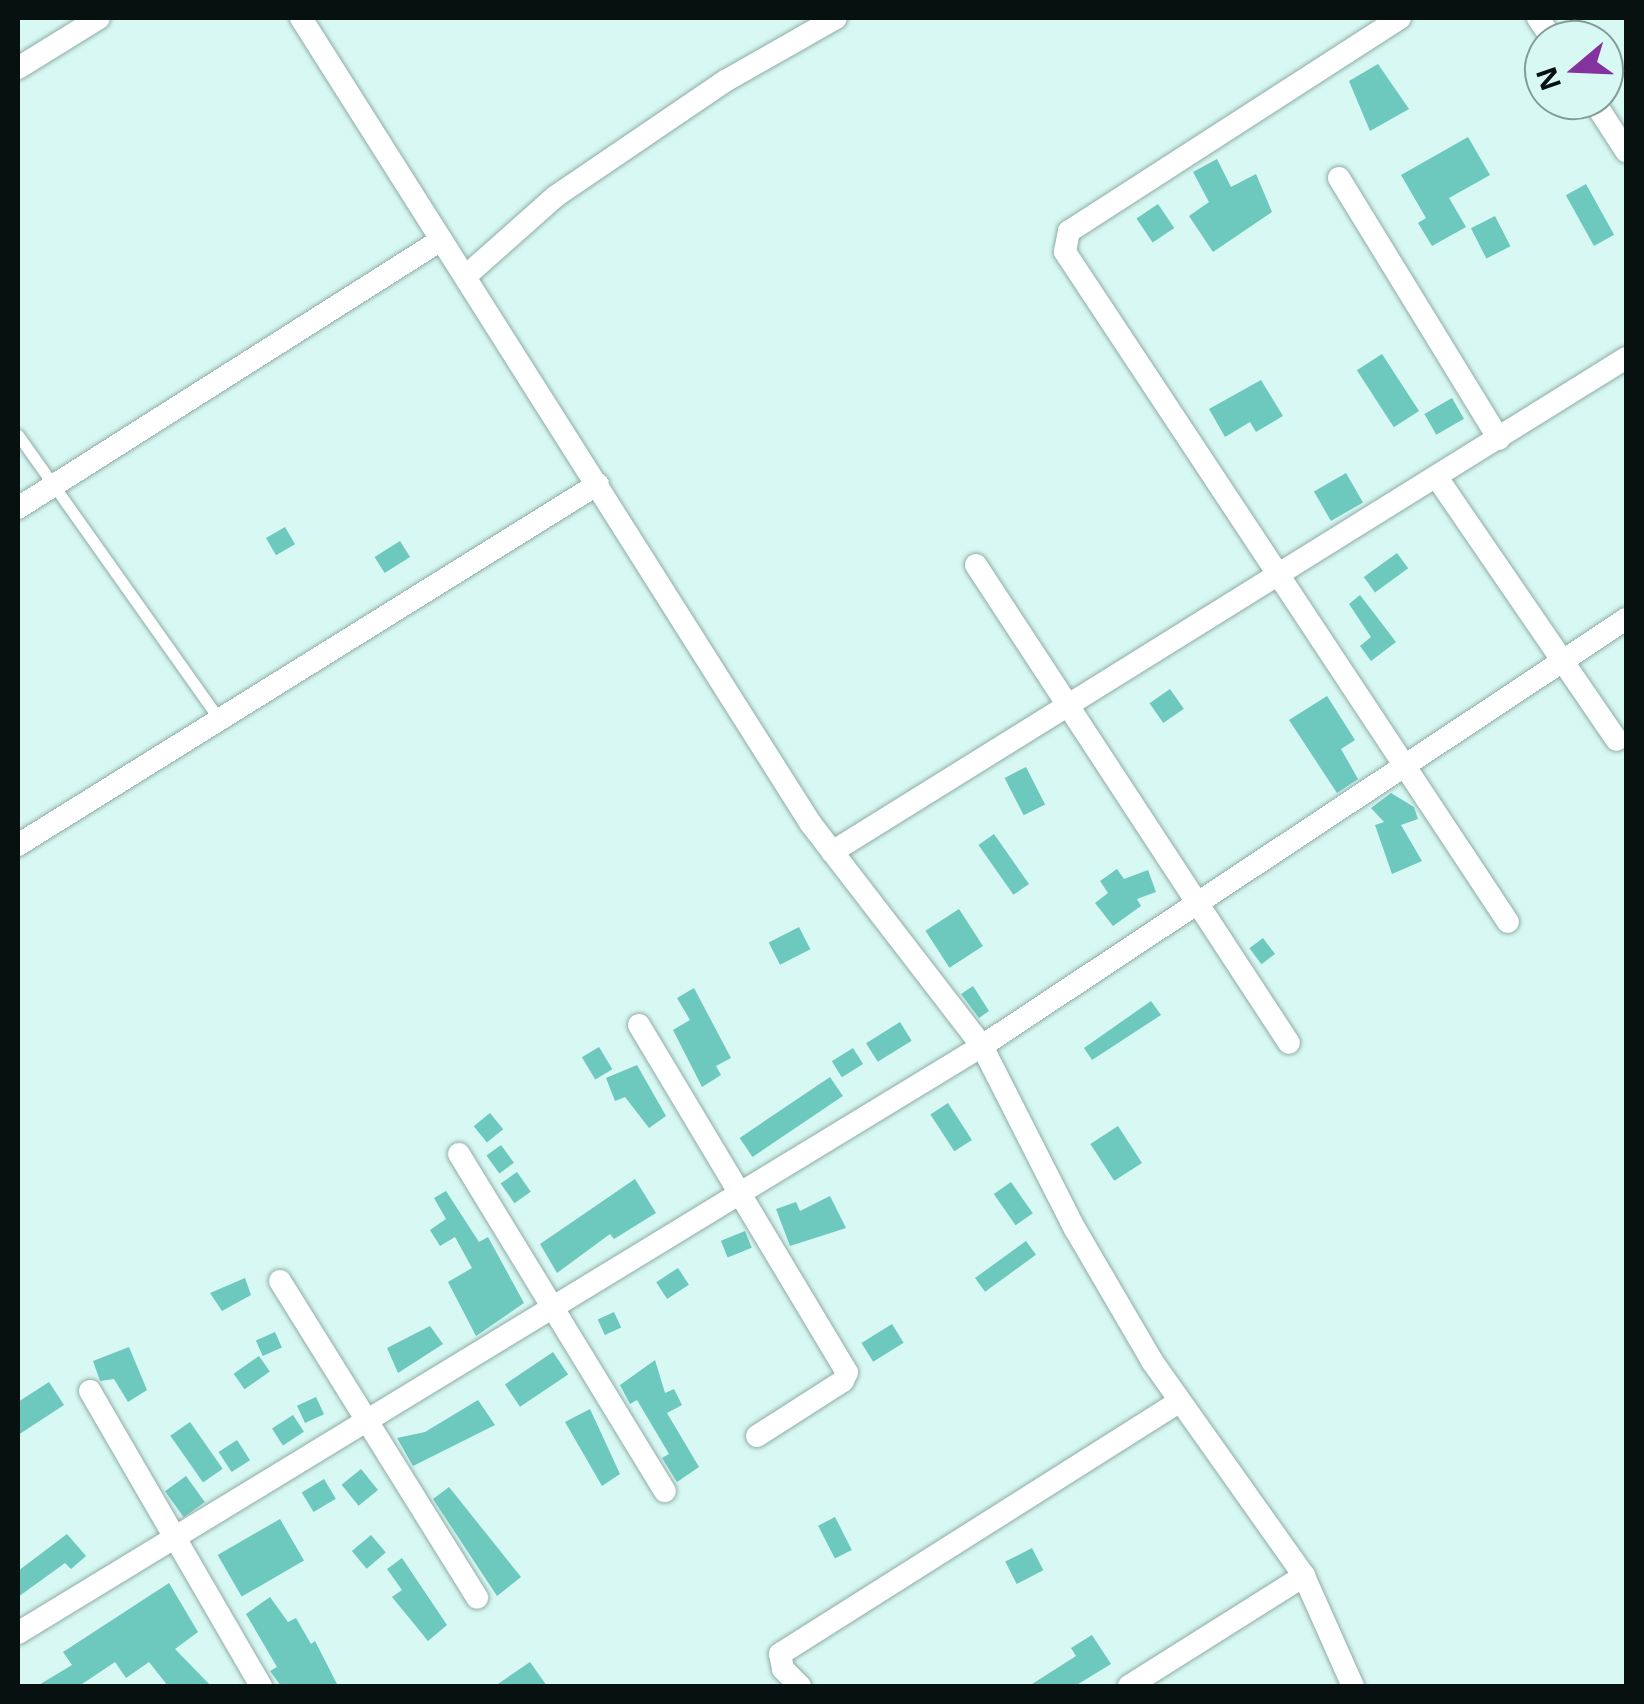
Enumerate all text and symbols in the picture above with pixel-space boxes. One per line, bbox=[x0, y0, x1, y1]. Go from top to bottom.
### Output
north arrow bbox=[1524, 20, 1624, 120]
text: N bbox=[1526, 62, 1569, 96]

